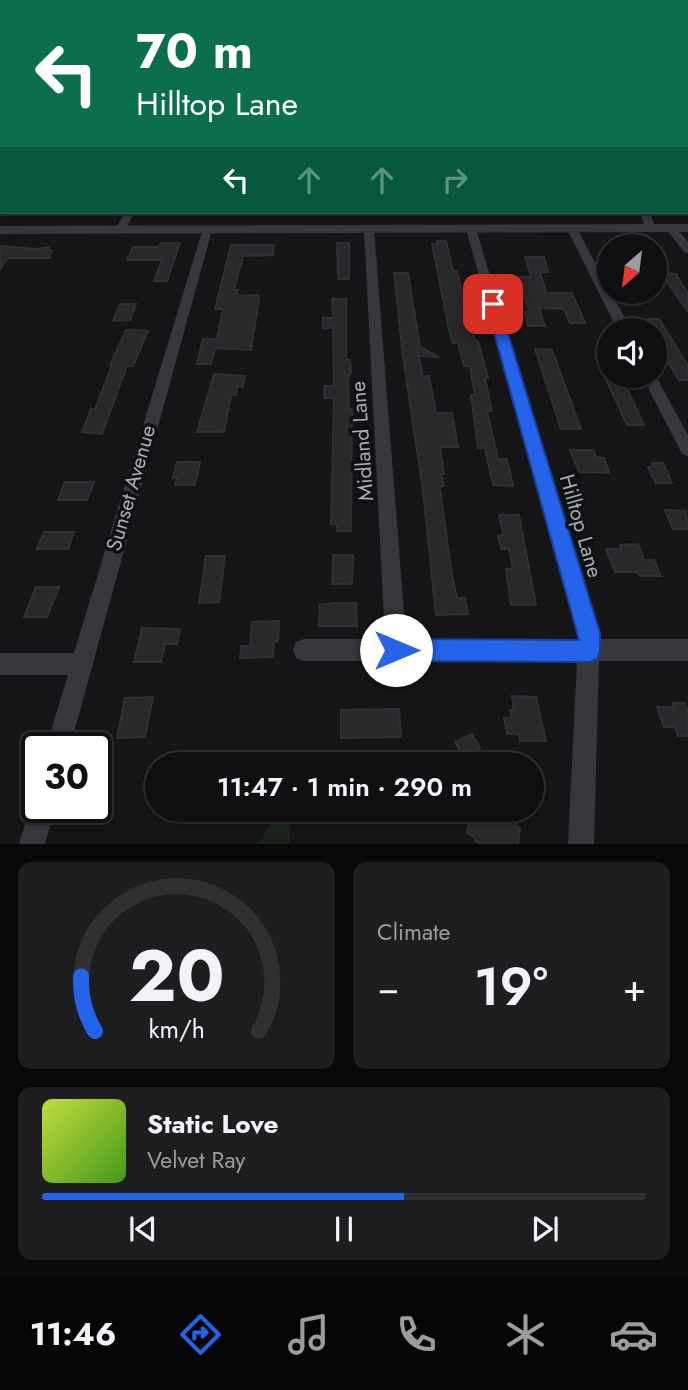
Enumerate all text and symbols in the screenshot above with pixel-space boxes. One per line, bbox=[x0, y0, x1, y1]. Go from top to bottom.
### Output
text: 70 m bbox=[136, 16, 253, 86]
icon: left bbox=[21, 28, 112, 119]
text: Hilltop Lane bbox=[136, 81, 298, 127]
icon: left bbox=[217, 161, 255, 199]
icon: ahead bbox=[290, 161, 328, 199]
icon: ahead bbox=[363, 161, 401, 199]
icon: right bbox=[436, 161, 474, 199]
north arrow bbox=[597, 234, 667, 304]
map controls bbox=[597, 234, 667, 388]
pin bbox=[463, 274, 523, 334]
icon: arrive bbox=[474, 285, 512, 323]
button: sound bbox=[597, 318, 667, 388]
street label: Midland Lane bbox=[343, 380, 381, 502]
street label: Sunset Avenue bbox=[99, 421, 163, 554]
street label: Hilltop Lane bbox=[552, 471, 610, 581]
position arrow bbox=[359, 613, 433, 687]
speed limit sign: 30 bbox=[21, 732, 112, 823]
text: 11:47 · 1 min · 290 m bbox=[217, 768, 472, 806]
text: Climate bbox=[377, 915, 450, 949]
text: 20 bbox=[129, 924, 224, 1029]
text: 19° bbox=[474, 949, 548, 1025]
text: − bbox=[377, 960, 399, 1015]
text: + bbox=[623, 960, 646, 1015]
text: km/h bbox=[148, 1011, 205, 1047]
text: Static Love bbox=[147, 1105, 279, 1143]
text: Velvet Ray bbox=[147, 1143, 245, 1177]
icon: previous bbox=[124, 1210, 162, 1248]
icon: pause bbox=[325, 1210, 363, 1248]
icon: next bbox=[526, 1210, 564, 1248]
icon: directions bbox=[176, 1310, 225, 1359]
icon: music bbox=[284, 1310, 333, 1359]
icon: phone bbox=[392, 1310, 441, 1359]
icon: climate bbox=[501, 1310, 550, 1359]
icon: car bbox=[609, 1310, 658, 1359]
text: 11:46 bbox=[30, 1311, 116, 1357]

